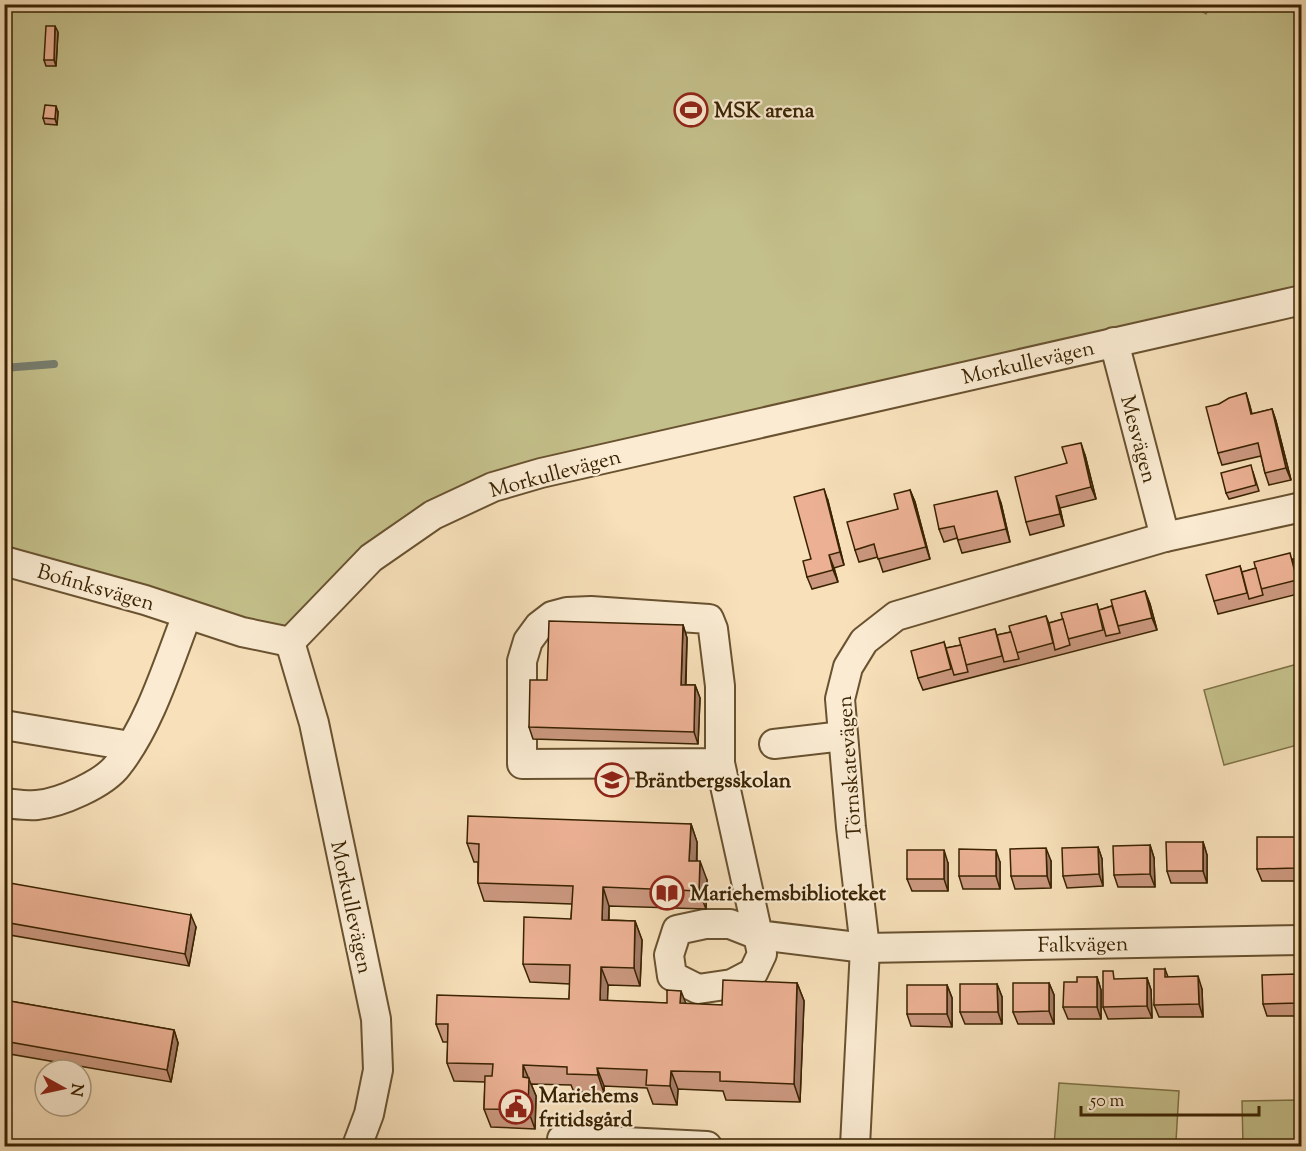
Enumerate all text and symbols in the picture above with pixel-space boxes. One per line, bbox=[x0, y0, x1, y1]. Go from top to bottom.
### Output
sports icon: MSK arena bbox=[673, 92, 709, 128]
place label: MSK arena bbox=[714, 97, 815, 127]
street label: Morkullevägen bbox=[959, 334, 1098, 394]
street label: Mesvägen bbox=[1111, 392, 1163, 487]
street label: Morkullevägen bbox=[486, 443, 625, 507]
street label: Bofinksvägen bbox=[33, 558, 158, 620]
street label: Törnskatevägen bbox=[831, 694, 871, 839]
school or university icon: Bräntbergsskolan bbox=[594, 762, 630, 798]
place label: Bräntbergsskolan bbox=[635, 767, 792, 797]
street label: Morkullevägen bbox=[321, 838, 379, 977]
library icon: Mariehemsbiblioteket bbox=[649, 875, 685, 911]
place label: Mariehemsbiblioteket bbox=[690, 880, 887, 910]
street label: Falkvägen bbox=[1037, 930, 1129, 962]
north arrow bbox=[33, 1058, 93, 1118]
scale bar bbox=[1081, 1079, 1260, 1117]
text: N bbox=[63, 1082, 88, 1098]
place label: Mariehems fritidsgård bbox=[539, 1082, 639, 1136]
public building icon: Mariehems fritidsgård bbox=[498, 1089, 534, 1125]
text: 50 m bbox=[1089, 1089, 1125, 1115]

